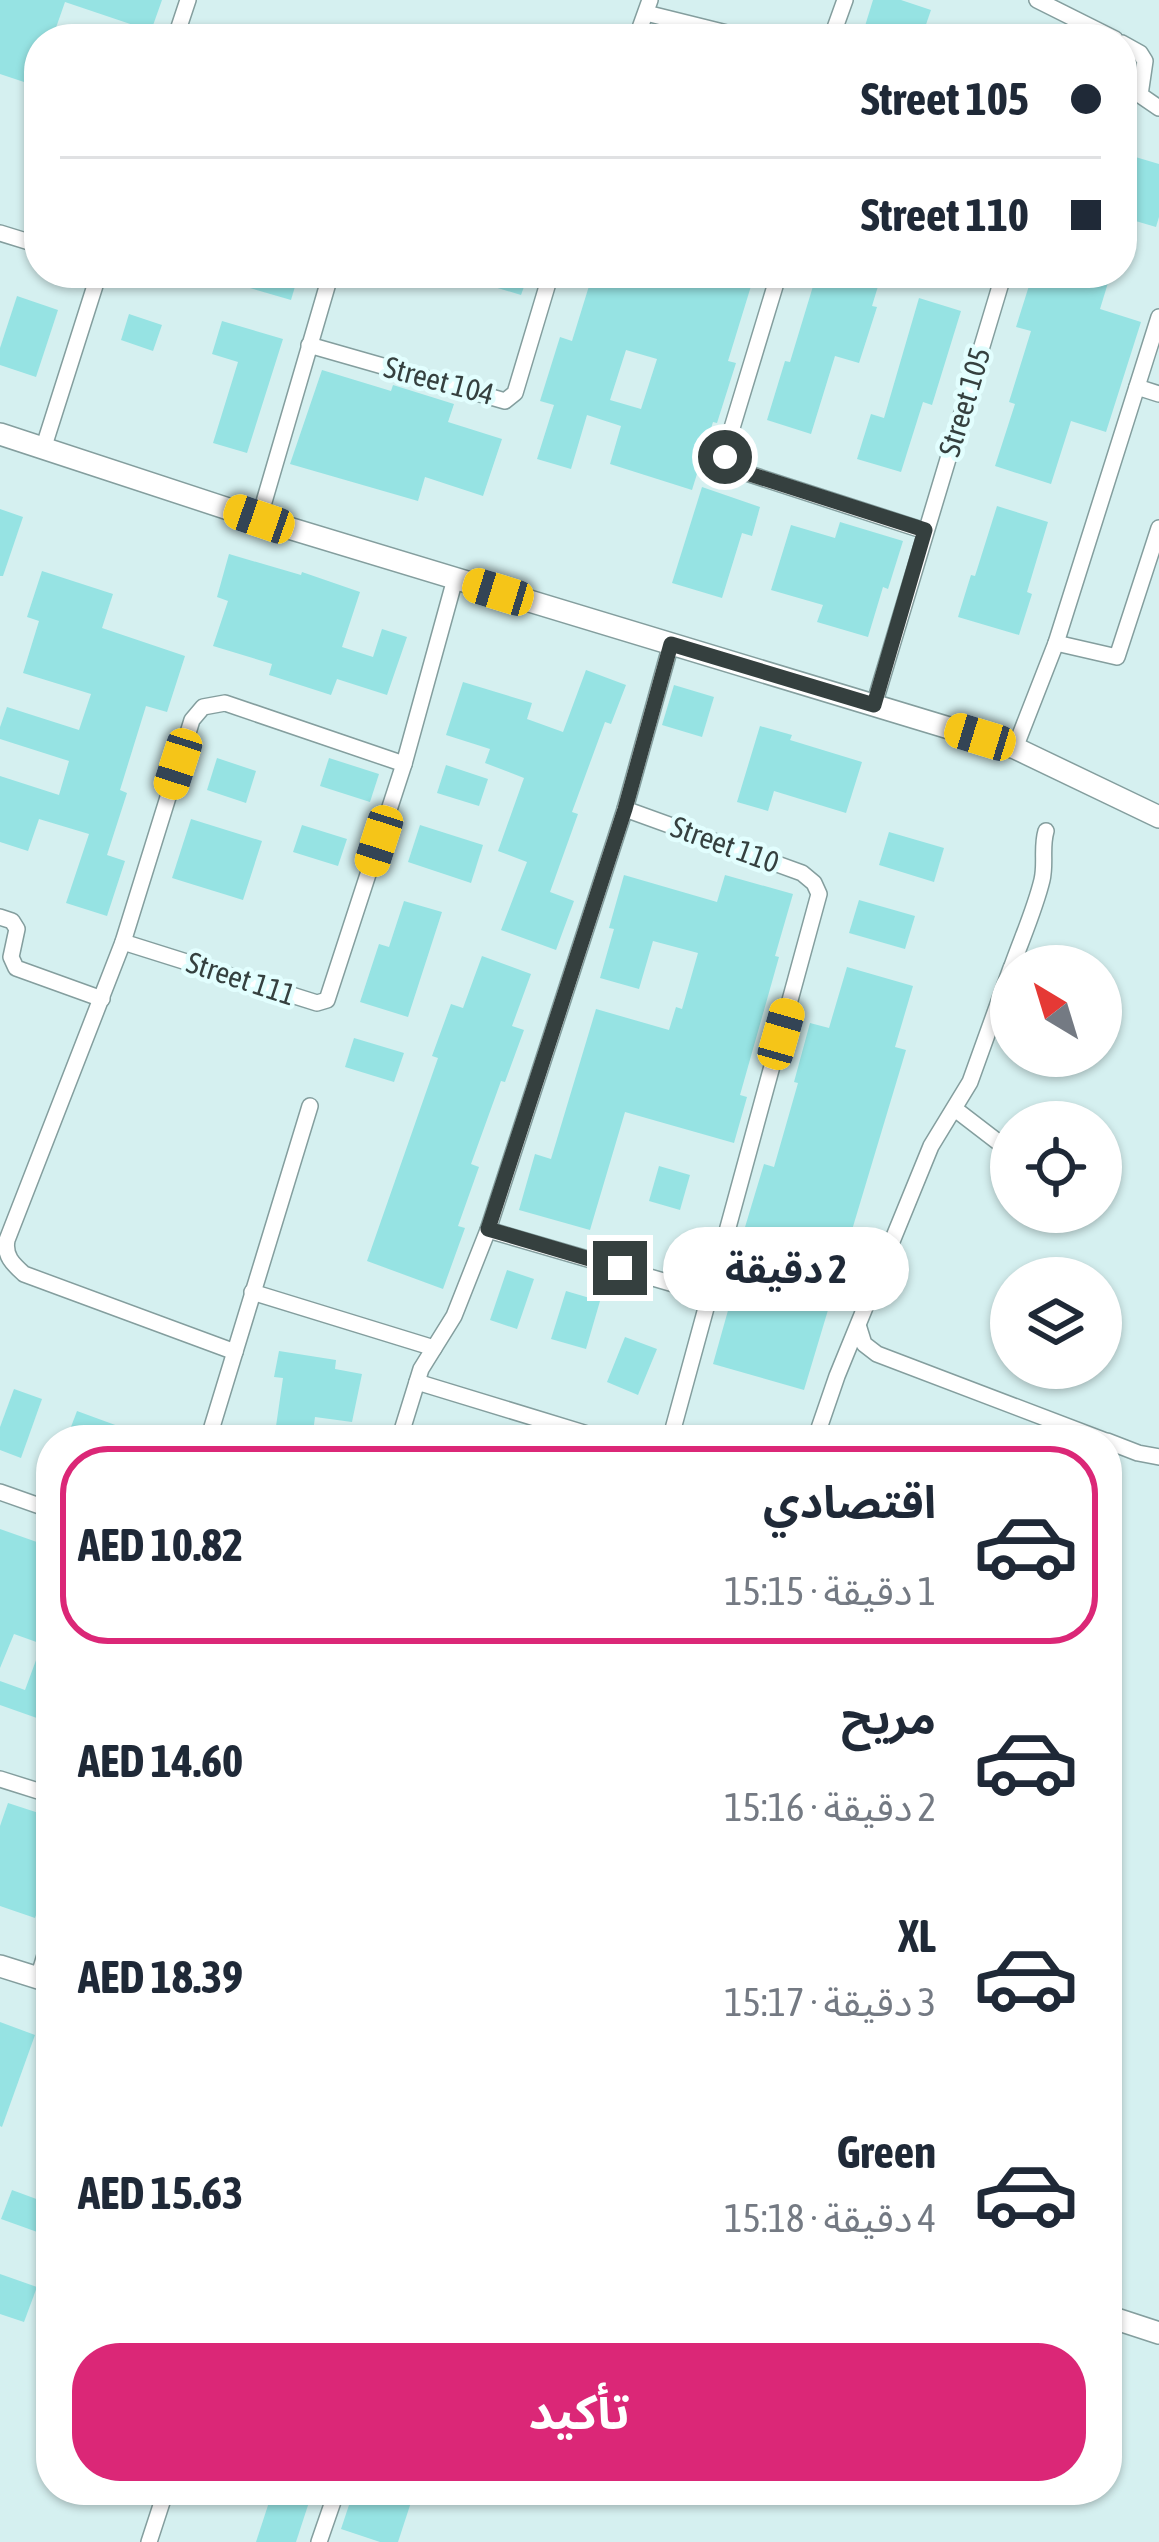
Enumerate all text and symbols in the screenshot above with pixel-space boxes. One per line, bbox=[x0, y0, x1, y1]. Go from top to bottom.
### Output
text: Street 105 bbox=[861, 73, 1029, 125]
text: Street 110 bbox=[861, 189, 1029, 241]
street label: Street 105 bbox=[931, 343, 997, 460]
street label: Street 104 bbox=[381, 349, 498, 411]
route start bbox=[698, 430, 752, 484]
car bbox=[219, 490, 299, 548]
car bbox=[458, 564, 538, 620]
car bbox=[940, 709, 1020, 765]
car bbox=[150, 724, 206, 804]
car bbox=[351, 801, 407, 881]
street label: Street 110 bbox=[667, 809, 784, 879]
street label: Street 111 bbox=[183, 945, 300, 1012]
north arrow bbox=[990, 945, 1122, 1077]
map controls bbox=[990, 945, 1122, 1389]
car bbox=[754, 994, 808, 1074]
button: locate bbox=[990, 1101, 1122, 1233]
callout: 2 دقيقة bbox=[662, 1226, 908, 1310]
route end bbox=[593, 1241, 647, 1295]
text: 2 دقيقة bbox=[725, 1247, 847, 1291]
button: layers bbox=[990, 1257, 1122, 1389]
text: اقتصادي bbox=[763, 1476, 936, 1528]
icon: car bbox=[972, 1491, 1080, 1599]
text: AED 10.82 bbox=[78, 1519, 243, 1571]
text: 1 دقيقة · 15:15 bbox=[724, 1569, 936, 1613]
text: مريح bbox=[841, 1692, 936, 1744]
icon: car bbox=[972, 1707, 1080, 1815]
text: AED 14.60 bbox=[78, 1735, 243, 1787]
text: 2 دقيقة · 15:16 bbox=[724, 1785, 936, 1829]
text: XL bbox=[898, 1910, 936, 1962]
icon: car bbox=[972, 1923, 1080, 2031]
text: AED 18.39 bbox=[78, 1951, 243, 2003]
text: 3 دقيقة · 15:17 bbox=[724, 1980, 936, 2024]
text: Green bbox=[836, 2126, 936, 2178]
icon: car bbox=[972, 2139, 1080, 2247]
text: AED 15.63 bbox=[78, 2167, 243, 2219]
text: 4 دقيقة · 15:18 bbox=[724, 2196, 936, 2240]
button: تأكيد bbox=[72, 2343, 1086, 2481]

